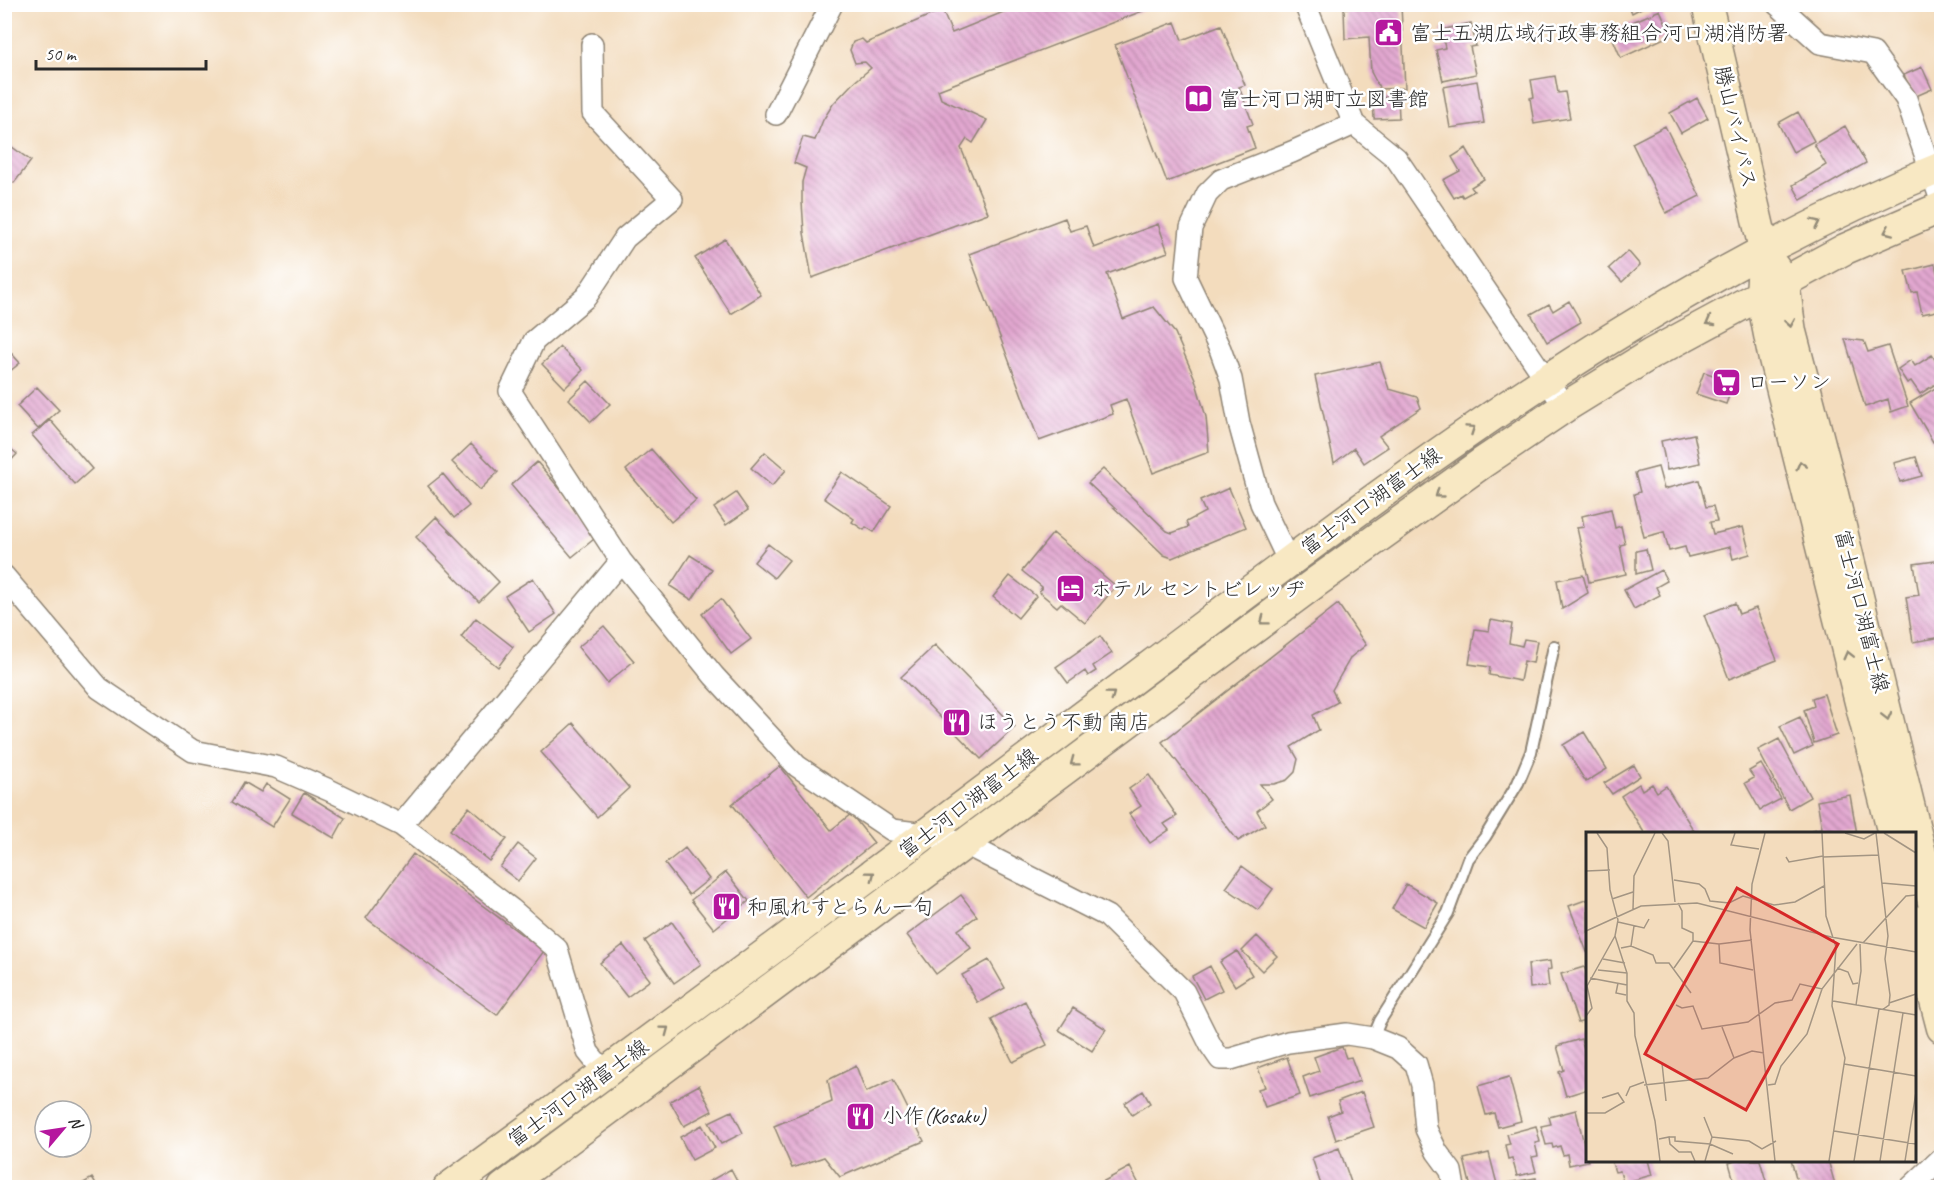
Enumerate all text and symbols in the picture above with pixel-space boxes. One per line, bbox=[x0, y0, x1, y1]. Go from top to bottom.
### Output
public building icon: 富士五湖広域行政事務組合河口湖消防署 bbox=[1373, 17, 1405, 49]
place label: 富士五湖広域行政事務組合河口湖消防署 bbox=[1410, 20, 1788, 46]
scale bar bbox=[36, 33, 206, 71]
text: 50 m bbox=[45, 43, 78, 65]
street label: 勝山バイパス bbox=[1709, 63, 1763, 191]
library icon: 富士河口湖町立図書館 bbox=[1182, 83, 1214, 115]
place label: 富士河口湖町立図書館 bbox=[1219, 86, 1429, 112]
one-way arrow bbox=[1810, 219, 1820, 230]
one-way arrow bbox=[1883, 224, 1894, 236]
one-way arrow bbox=[1706, 315, 1716, 326]
one-way arrow bbox=[1783, 317, 1796, 327]
supermarket icon: ローソン bbox=[1710, 366, 1742, 398]
place label: ローソン bbox=[1747, 369, 1831, 395]
one-way arrow bbox=[1464, 425, 1475, 436]
street label: 富士河口湖富士線 bbox=[1295, 441, 1447, 561]
one-way arrow bbox=[1795, 460, 1808, 470]
one-way arrow bbox=[1435, 486, 1446, 497]
street label: 富士河口湖富士線 bbox=[1829, 526, 1895, 696]
hotel icon: ホテル セントビレッヂ bbox=[1054, 573, 1086, 605]
place label: ホテル セントビレッヂ bbox=[1091, 576, 1305, 602]
one-way arrow bbox=[1260, 613, 1271, 624]
one-way arrow bbox=[1842, 650, 1855, 660]
one-way arrow bbox=[1105, 691, 1116, 702]
restaurant icon: ほうとう不動 南店 bbox=[940, 706, 972, 738]
place label: ほうとう不動 南店 bbox=[977, 709, 1150, 735]
one-way arrow bbox=[1880, 711, 1893, 721]
street label: 富士河口湖富士線 bbox=[893, 742, 1043, 864]
one-way arrow bbox=[1070, 755, 1081, 766]
inset map bbox=[1586, 832, 1916, 1162]
one-way arrow bbox=[865, 871, 876, 882]
restaurant icon: 和風れすとらん一句 bbox=[710, 891, 742, 923]
place label: 和風れすとらん一句 bbox=[747, 894, 934, 920]
one-way arrow bbox=[658, 1026, 669, 1037]
street label: 富士河口湖富士線 bbox=[502, 1033, 654, 1153]
north arrow bbox=[33, 1099, 93, 1159]
restaurant icon: 小作(Kosaku) bbox=[845, 1100, 877, 1132]
place label: 小作(Kosaku) bbox=[882, 1103, 987, 1129]
text: N bbox=[64, 1113, 88, 1134]

